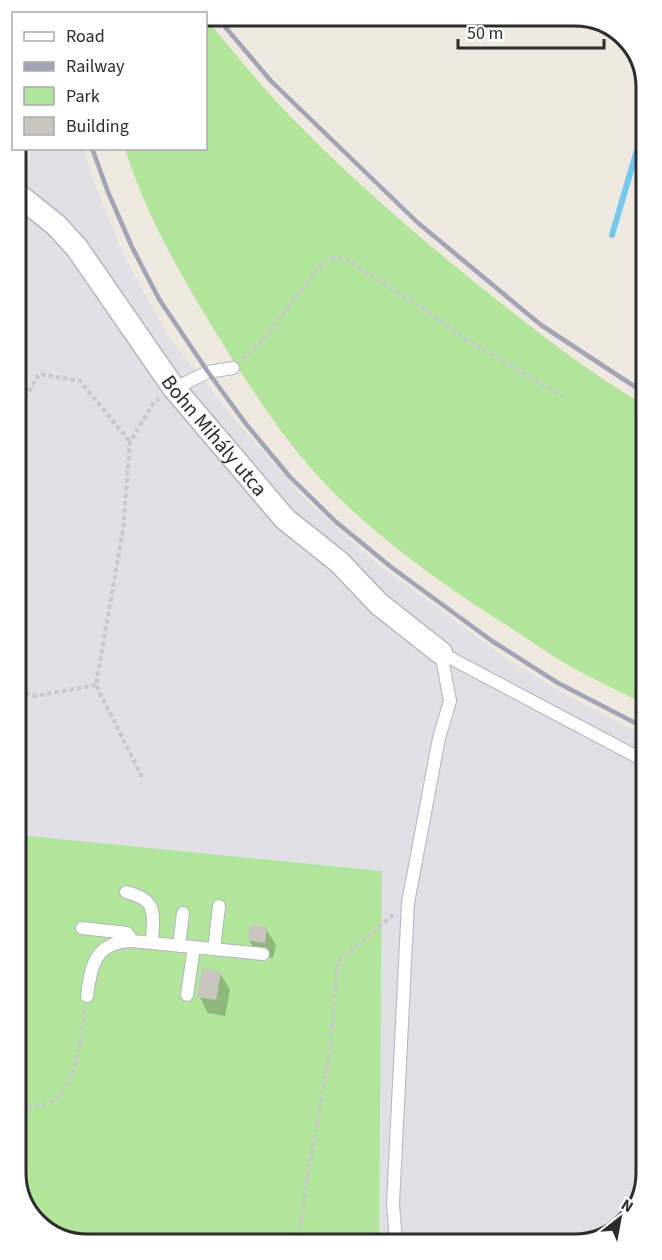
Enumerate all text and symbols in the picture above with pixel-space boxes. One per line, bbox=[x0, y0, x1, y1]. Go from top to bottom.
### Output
legend bbox=[12, 12, 207, 150]
scale bar bbox=[458, 12, 604, 50]
text: 50 m bbox=[467, 21, 503, 46]
text: Road bbox=[66, 24, 105, 49]
text: Railway bbox=[66, 54, 125, 79]
text: Park bbox=[66, 84, 100, 109]
text: Building bbox=[66, 114, 129, 139]
street label: Bohn Mihály utca bbox=[154, 369, 274, 503]
north arrow bbox=[590, 1188, 650, 1248]
text: N bbox=[617, 1194, 637, 1218]

